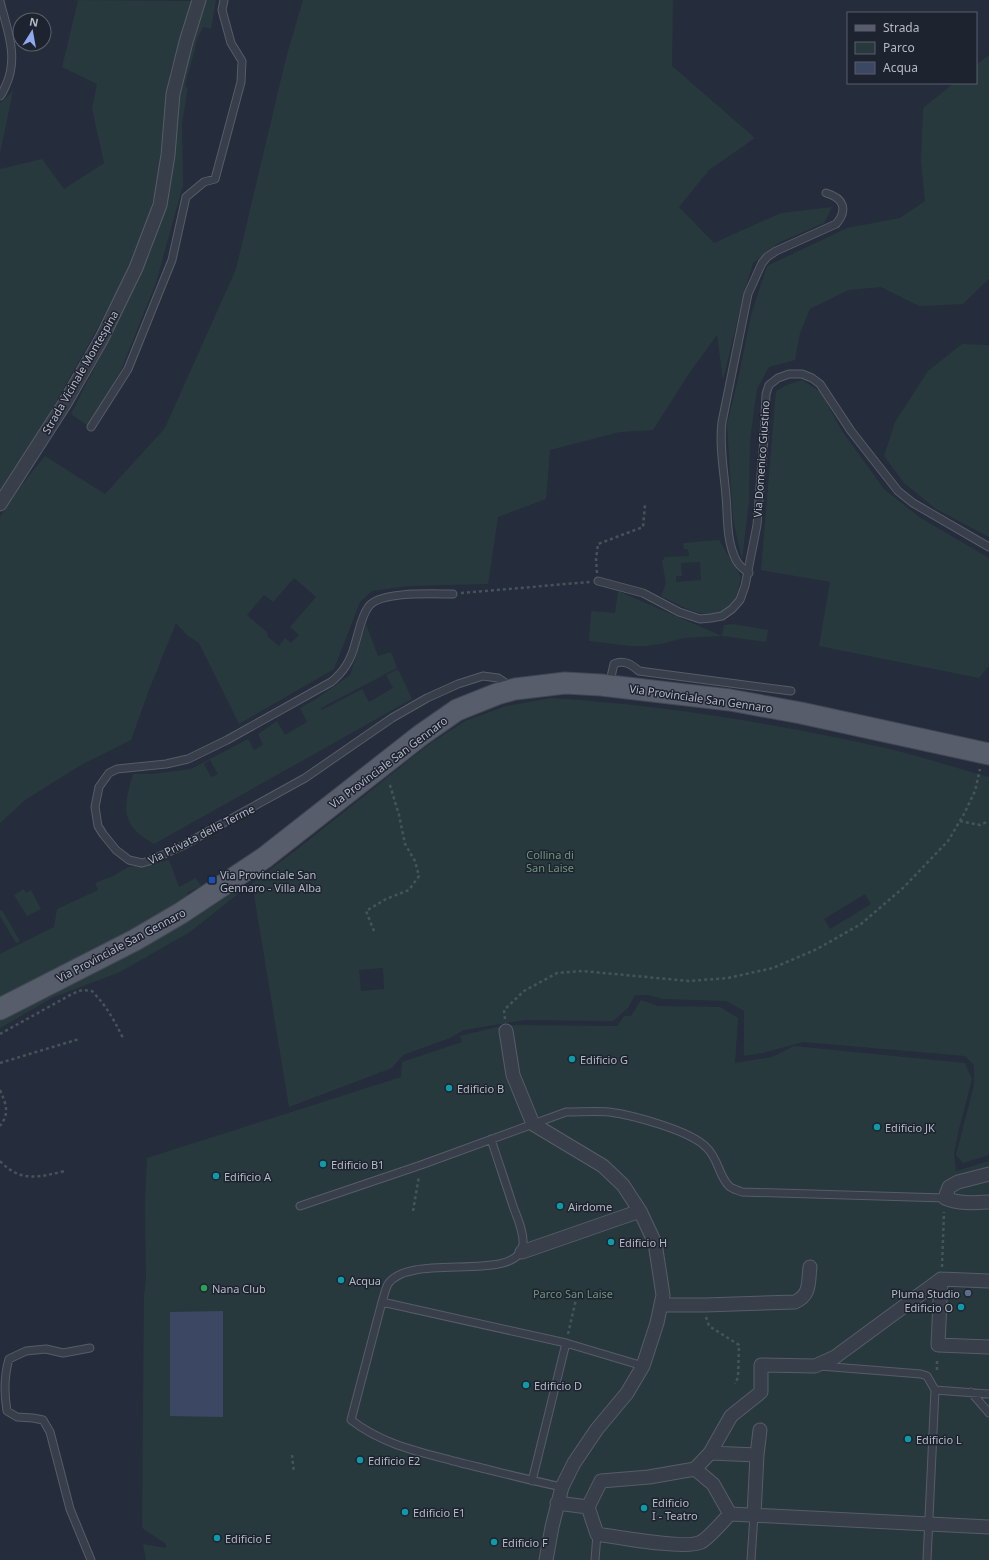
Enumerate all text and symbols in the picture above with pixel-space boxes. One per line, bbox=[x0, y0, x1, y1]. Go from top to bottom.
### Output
north arrow bbox=[12, 12, 52, 52]
legend bbox=[847, 12, 977, 84]
text: N bbox=[28, 13, 40, 30]
text: Strada bbox=[883, 19, 919, 36]
text: Parco bbox=[883, 39, 915, 56]
text: Acqua bbox=[883, 59, 918, 76]
street label: Strada Vicinale Montespina bbox=[38, 308, 122, 436]
street label: Via Domenico Giustino bbox=[749, 400, 773, 518]
street label: Via Provinciale San Gennaro bbox=[629, 681, 774, 716]
street label: Via Provinciale San Gennaro bbox=[326, 712, 450, 811]
street label: Via Privata delle Terme bbox=[145, 801, 257, 867]
park label: Collina di San Laise bbox=[526, 847, 574, 875]
place label: Via Provinciale San Gennaro - Villa Alba bbox=[220, 867, 321, 895]
marker: Via Provinciale San Gennaro - Villa Alba bbox=[207, 875, 217, 885]
street label: Via Provinciale San Gennaro bbox=[54, 904, 188, 985]
place label: Edificio G bbox=[580, 1052, 628, 1067]
marker: Edificio G bbox=[567, 1054, 577, 1064]
place label: Edificio B bbox=[457, 1081, 504, 1096]
marker: Edificio B bbox=[444, 1083, 454, 1093]
place label: Edificio JK bbox=[885, 1120, 935, 1135]
marker: Edificio JK bbox=[872, 1122, 882, 1132]
place label: Edificio B1 bbox=[331, 1157, 384, 1172]
marker: Edificio B1 bbox=[318, 1159, 328, 1169]
place label: Edificio A bbox=[224, 1169, 272, 1184]
marker: Edificio A bbox=[211, 1171, 221, 1181]
place label: Airdome bbox=[568, 1199, 612, 1214]
marker: Airdome bbox=[555, 1201, 565, 1211]
place label: Edificio H bbox=[619, 1235, 667, 1250]
marker: Edificio H bbox=[606, 1237, 616, 1247]
place label: Acqua bbox=[349, 1273, 381, 1288]
marker: Acqua bbox=[336, 1275, 346, 1285]
place label: Nana Club bbox=[212, 1281, 266, 1296]
marker: Nana Club bbox=[199, 1283, 209, 1293]
park label: Parco San Laise bbox=[533, 1286, 613, 1301]
place label: Pluma Studio bbox=[891, 1286, 960, 1301]
marker: Pluma Studio bbox=[963, 1288, 973, 1298]
place label: Edificio O bbox=[904, 1300, 953, 1315]
marker: Edificio O bbox=[956, 1302, 966, 1312]
place label: Edificio D bbox=[534, 1378, 582, 1393]
marker: Edificio D bbox=[521, 1380, 531, 1390]
place label: Edificio L bbox=[916, 1432, 962, 1447]
marker: Edificio L bbox=[903, 1434, 913, 1444]
place label: Edificio E2 bbox=[368, 1453, 420, 1468]
marker: Edificio E2 bbox=[355, 1455, 365, 1465]
place label: Edificio I - Teatro bbox=[652, 1495, 698, 1523]
marker: Edificio I - Teatro bbox=[639, 1503, 649, 1513]
place label: Edificio E1 bbox=[413, 1505, 465, 1520]
marker: Edificio E1 bbox=[400, 1507, 410, 1517]
place label: Edificio E bbox=[225, 1531, 271, 1546]
marker: Edificio E bbox=[212, 1533, 222, 1543]
place label: Edificio F bbox=[502, 1535, 548, 1550]
marker: Edificio F bbox=[489, 1537, 499, 1547]

